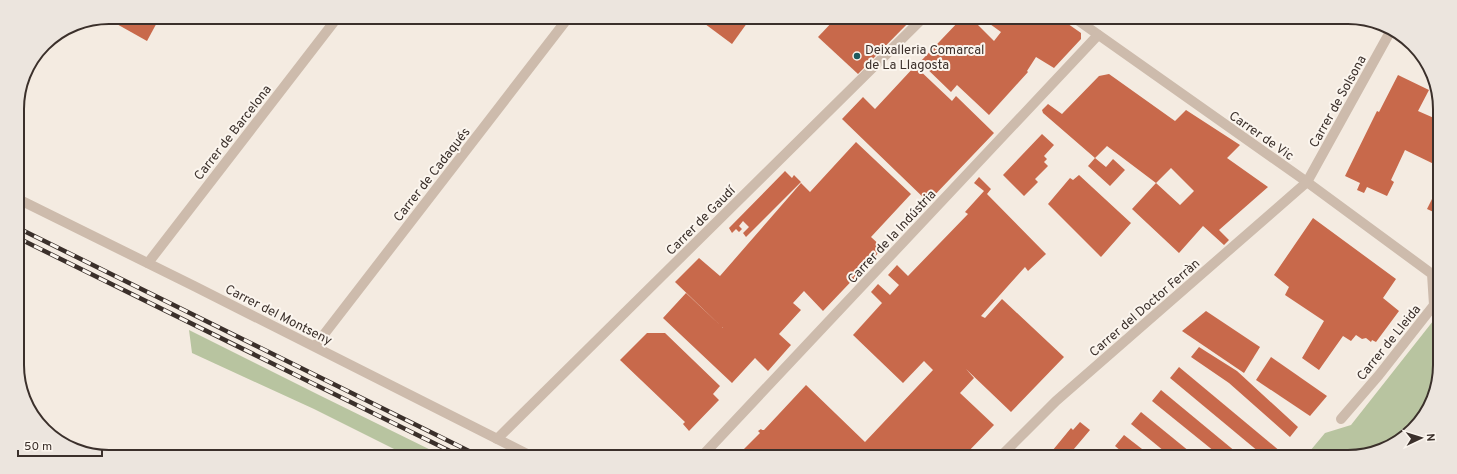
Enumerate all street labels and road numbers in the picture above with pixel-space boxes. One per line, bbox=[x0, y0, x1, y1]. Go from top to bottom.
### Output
street label: Carrer de Solsona bbox=[1307, 53, 1371, 151]
street label: Carrer de Barcelona bbox=[191, 82, 276, 184]
street label: Carrer de Vic bbox=[1225, 108, 1296, 165]
street label: Carrer de Cadaqués bbox=[391, 125, 474, 226]
street label: Carrer de Gaudí bbox=[663, 182, 741, 259]
street label: Carrer de la Indústria bbox=[845, 187, 940, 288]
street label: Carrer del Doctor Ferràn bbox=[1087, 256, 1204, 361]
street label: Carrer del Montseny bbox=[222, 282, 334, 350]
street label: Carrer de Lleida bbox=[1354, 302, 1425, 384]

